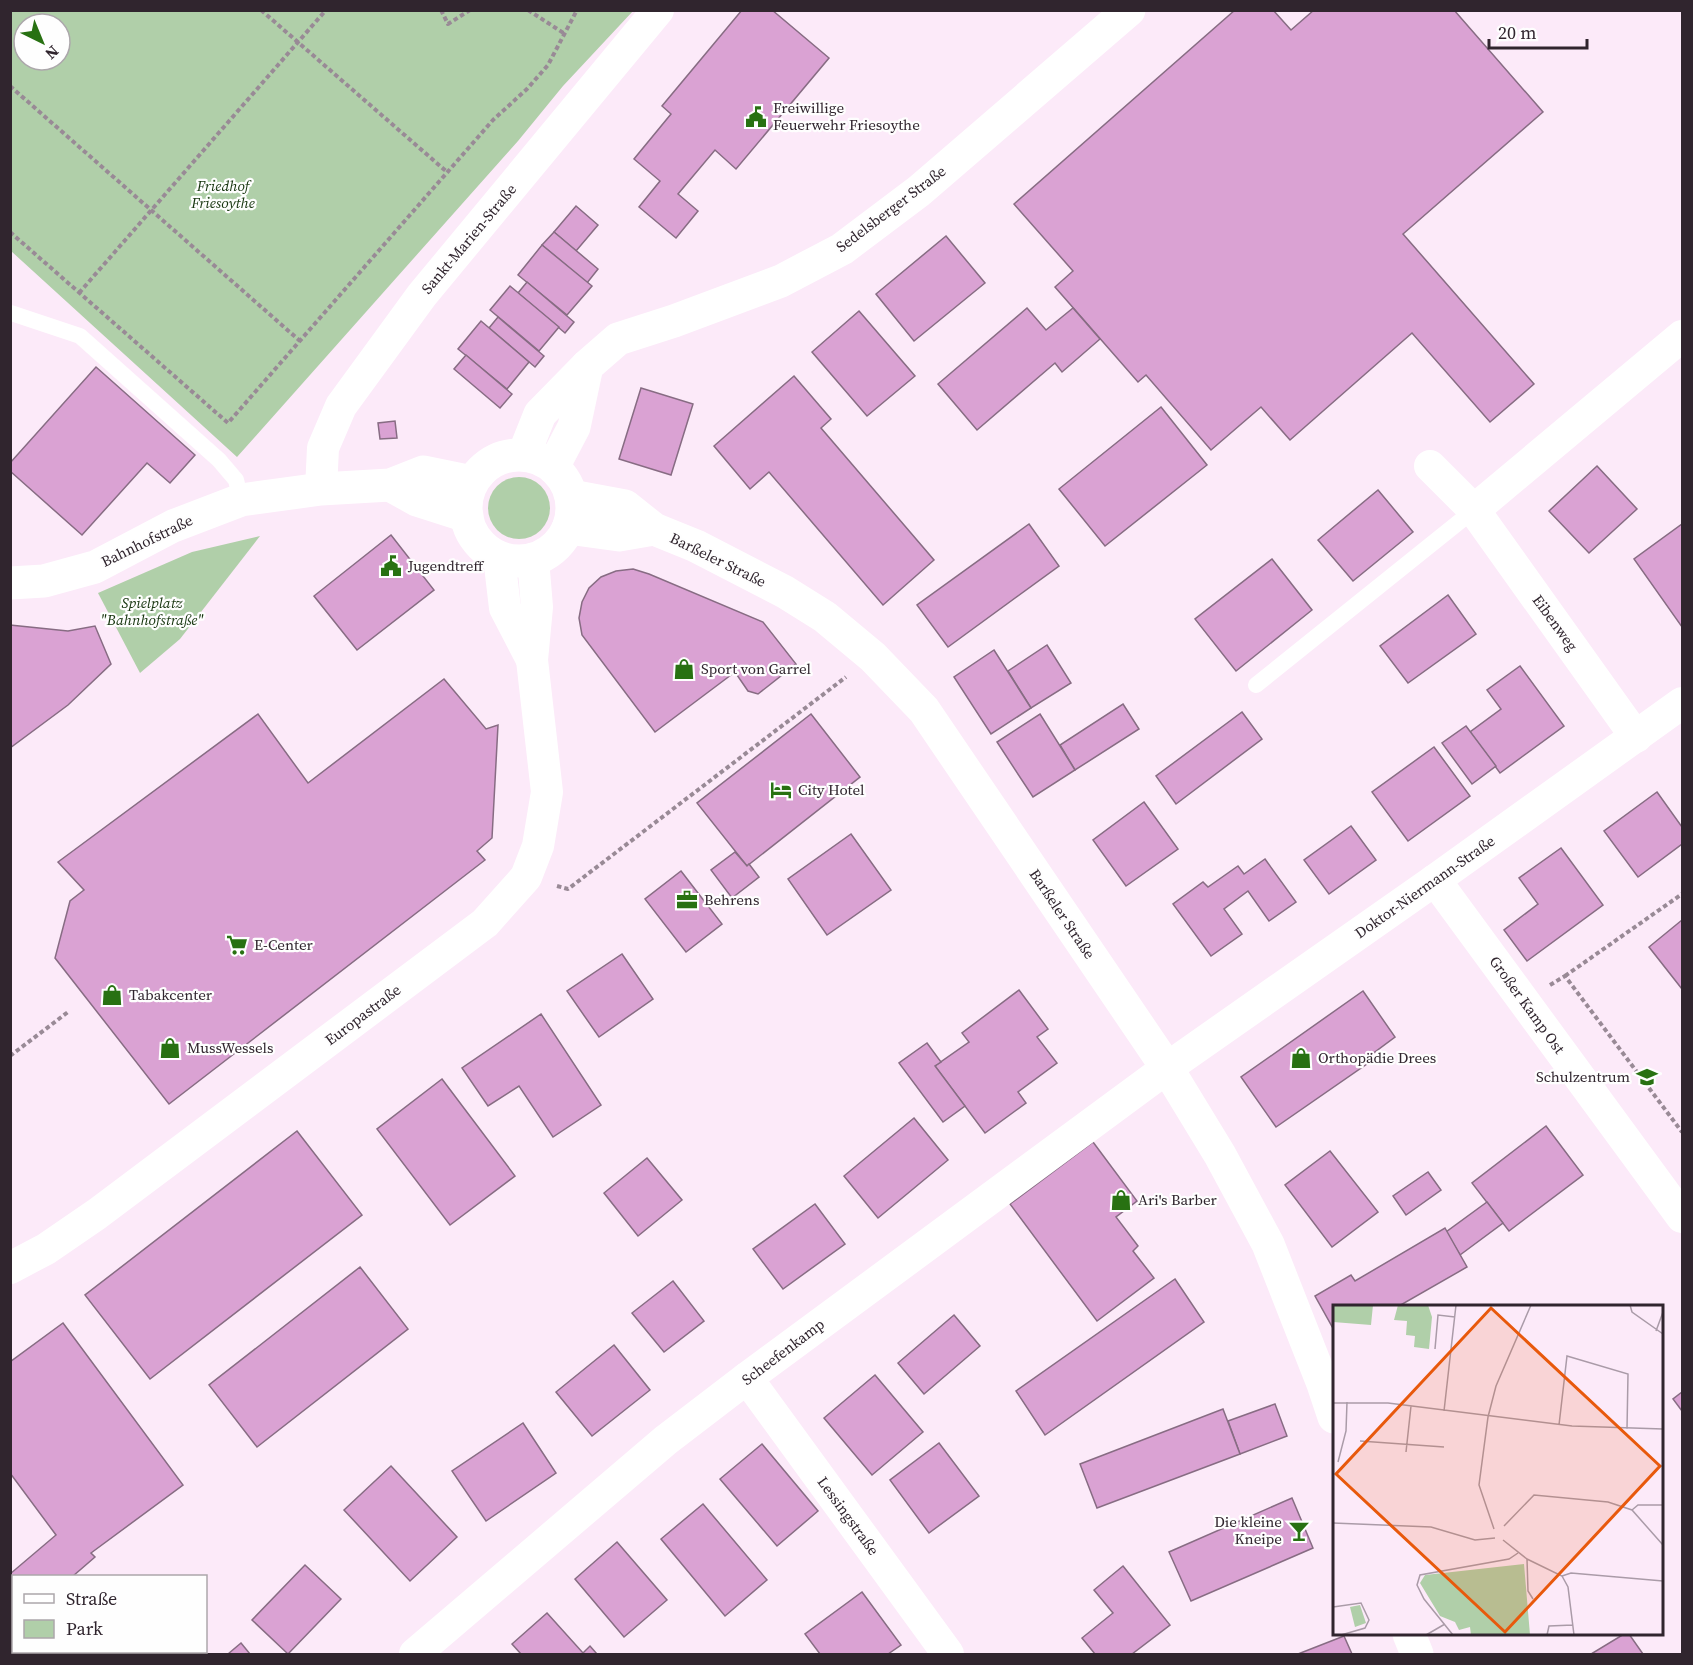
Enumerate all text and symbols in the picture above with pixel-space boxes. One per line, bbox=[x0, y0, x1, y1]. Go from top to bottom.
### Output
north arrow bbox=[12, 12, 72, 72]
scale bar bbox=[1489, 12, 1586, 50]
text: 20 m bbox=[1498, 20, 1536, 45]
text: N bbox=[40, 41, 64, 65]
place label: Freiwillige Feuerwehr Friesoythe bbox=[773, 97, 920, 135]
public building icon: Freiwillige Feuerwehr Friesoythe bbox=[744, 105, 768, 129]
street label: Sedelsberger Straße bbox=[831, 160, 950, 257]
park label: Friedhof Friesoythe bbox=[190, 175, 255, 213]
street label: Sankt-Marien-Straße bbox=[416, 179, 521, 298]
street label: Bahnhofstraße bbox=[97, 509, 196, 572]
street label: Barßeler Straße bbox=[667, 527, 770, 592]
public building icon: Jugendtreff bbox=[379, 554, 403, 578]
place label: Jugendtreff bbox=[407, 555, 484, 576]
street label: Eibenweg bbox=[1528, 590, 1583, 655]
park label: Spielplatz "Bahnhofstraße" bbox=[100, 592, 204, 630]
shop icon: Sport von Garrel bbox=[672, 657, 696, 681]
place label: Sport von Garrel bbox=[701, 658, 811, 679]
hotel icon: City Hotel bbox=[769, 778, 793, 802]
place label: City Hotel bbox=[798, 779, 865, 800]
street label: Doktor-Niermann-Straße bbox=[1350, 830, 1499, 943]
street label: Barßeler Straße bbox=[1025, 865, 1101, 963]
office icon: Behrens bbox=[675, 888, 699, 912]
place label: Behrens bbox=[704, 889, 759, 910]
supermarket icon: E-Center bbox=[225, 933, 249, 957]
place label: E-Center bbox=[254, 934, 314, 955]
street label: Großer Kamp Ost bbox=[1485, 952, 1570, 1058]
street label: Europastraße bbox=[320, 979, 405, 1050]
shop icon: Tabakcenter bbox=[100, 983, 124, 1007]
place label: Tabakcenter bbox=[129, 984, 213, 1005]
shop icon: MussWessels bbox=[158, 1036, 182, 1060]
place label: MussWessels bbox=[187, 1037, 274, 1058]
shop icon: Orthopädie Drees bbox=[1289, 1046, 1313, 1070]
place label: Orthopädie Drees bbox=[1318, 1047, 1436, 1068]
school or university icon: Schulzentrum bbox=[1635, 1065, 1659, 1089]
place label: Schulzentrum bbox=[1536, 1066, 1630, 1087]
shop icon: Ari's Barber bbox=[1109, 1188, 1133, 1212]
place label: Ari's Barber bbox=[1138, 1189, 1218, 1210]
inset map bbox=[1333, 1305, 1663, 1635]
street label: Scheefenkamp bbox=[737, 1313, 829, 1390]
street label: Lessingstraße bbox=[813, 1472, 884, 1560]
place label: Die kleine Kneipe bbox=[1214, 1511, 1282, 1549]
bar icon: Die kleine Kneipe bbox=[1287, 1519, 1311, 1543]
legend bbox=[12, 1575, 207, 1653]
text: Straße bbox=[66, 1586, 117, 1611]
text: Park bbox=[66, 1616, 103, 1641]

